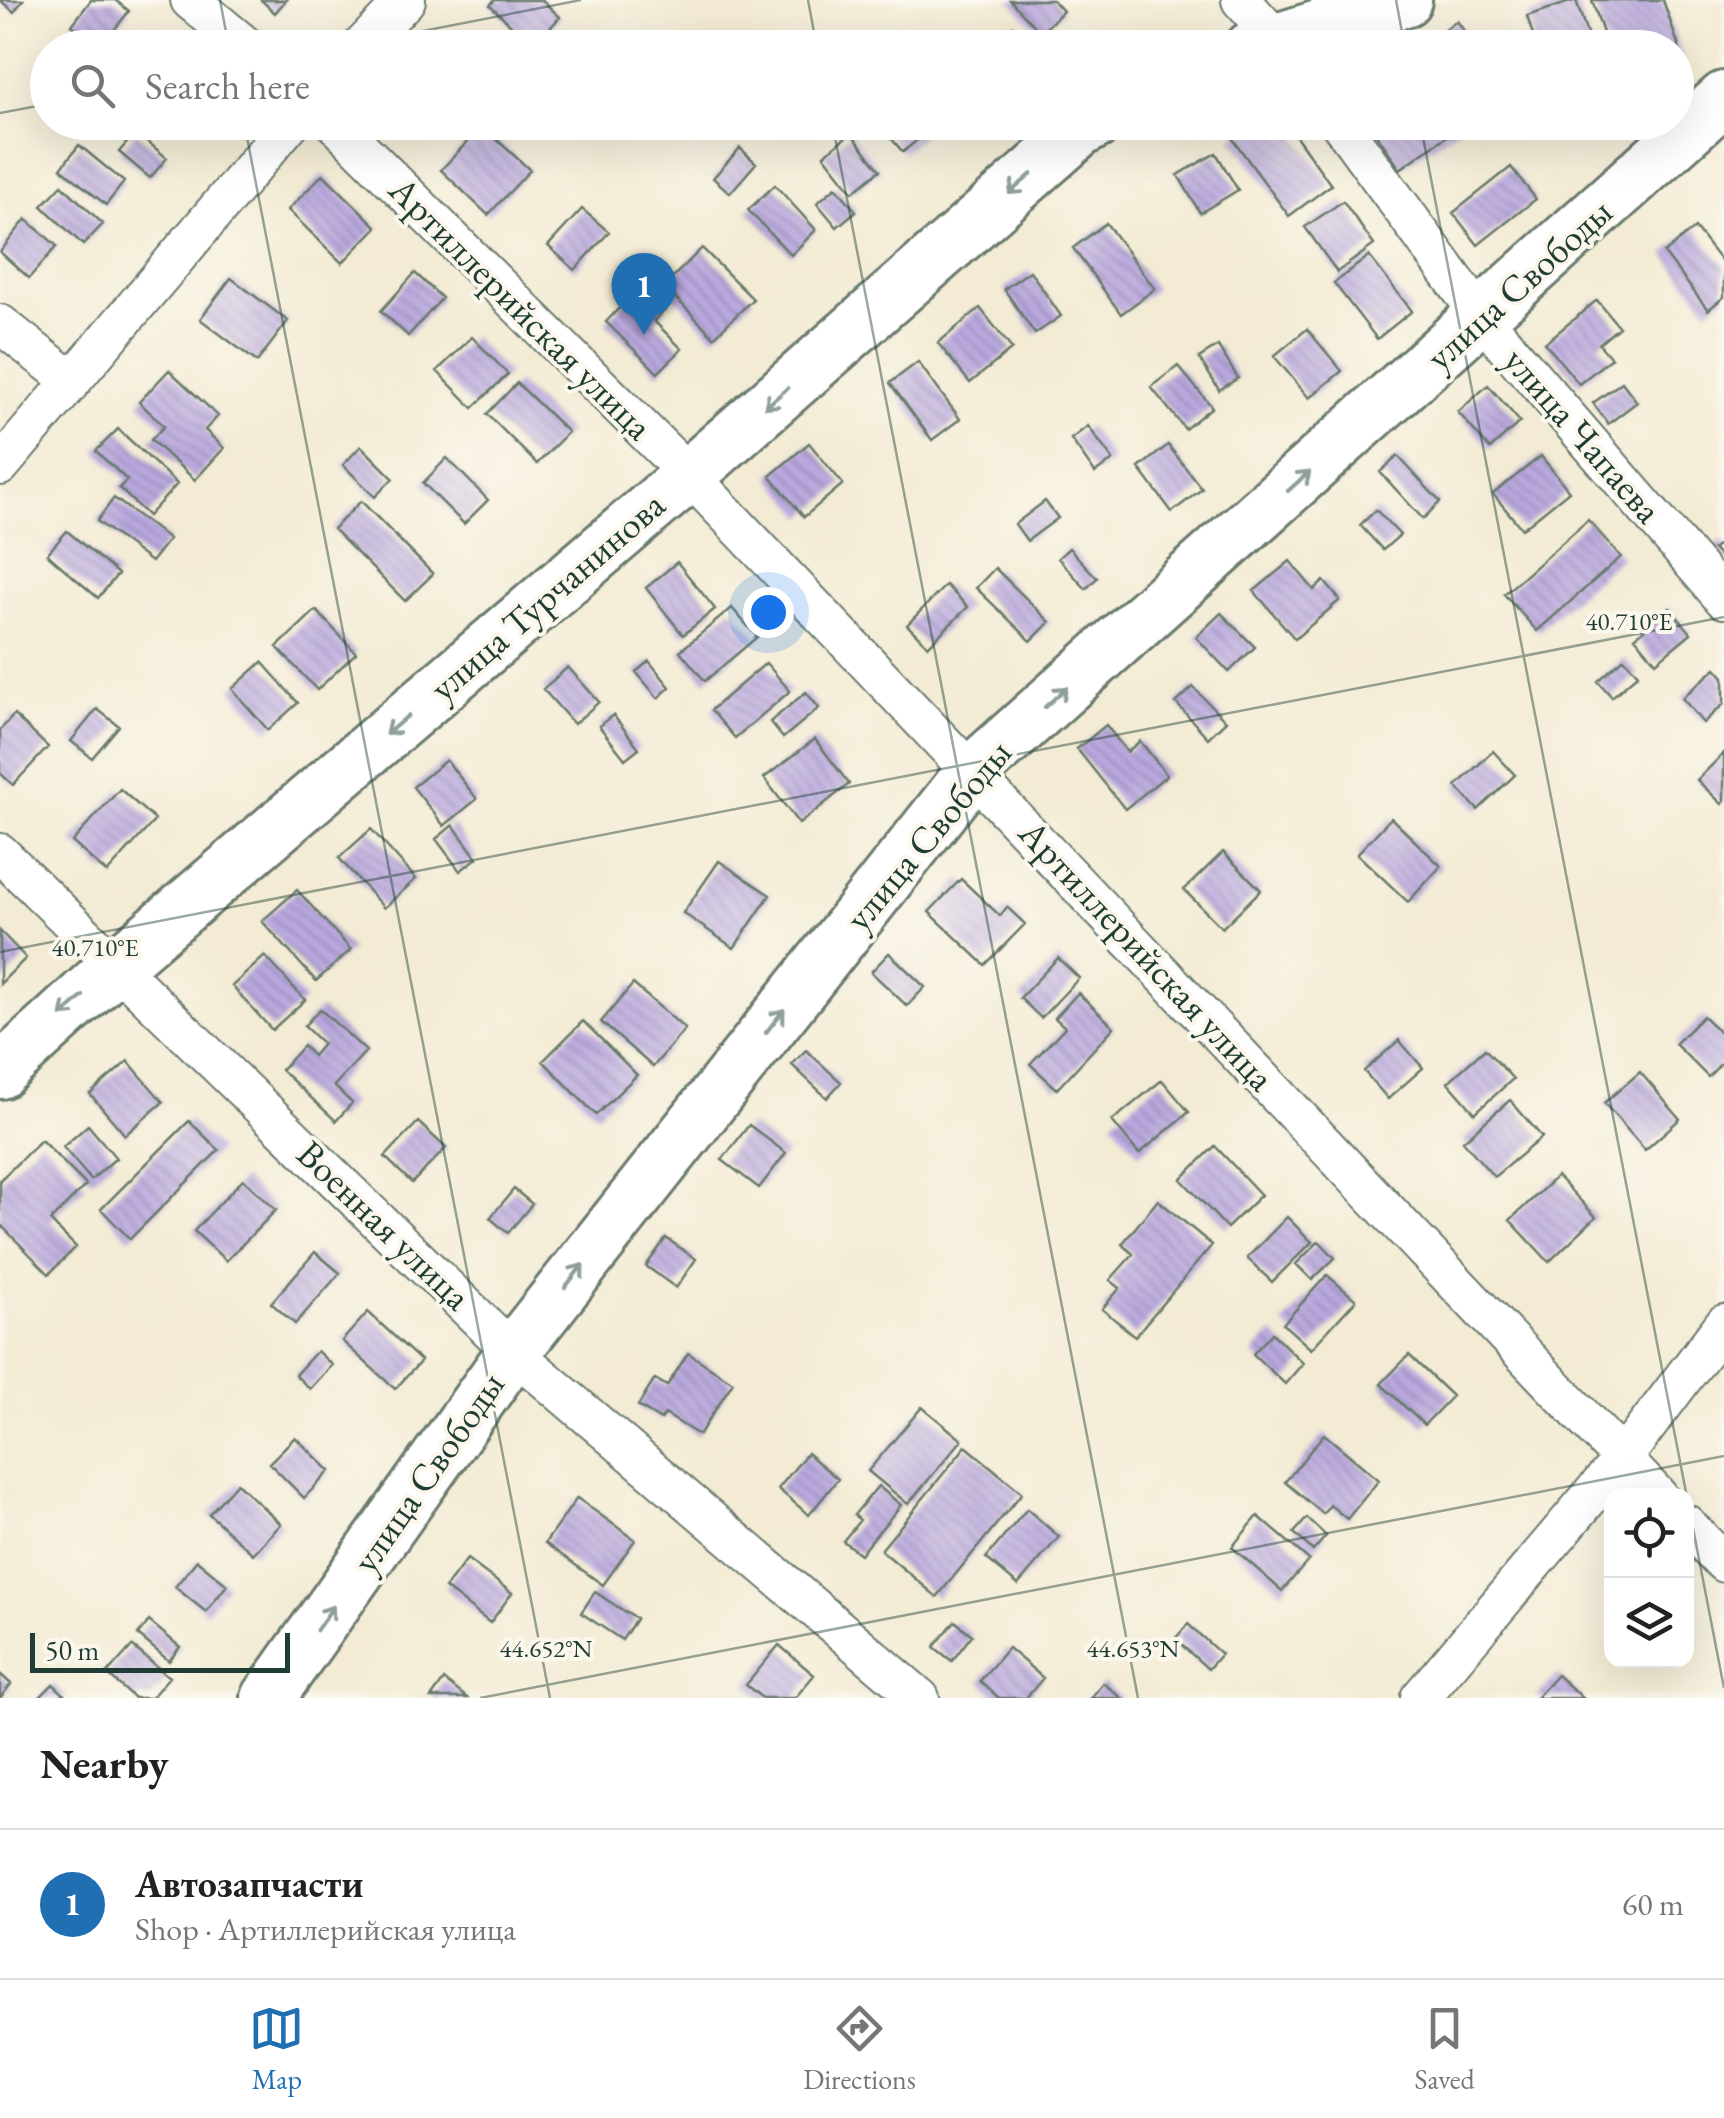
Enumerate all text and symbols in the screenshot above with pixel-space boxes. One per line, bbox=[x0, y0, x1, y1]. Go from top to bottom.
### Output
search box bbox=[30, 30, 1694, 140]
icon: search bbox=[65, 58, 120, 113]
text: Search here bbox=[145, 61, 310, 110]
street label: Артиллерийская улица bbox=[378, 165, 664, 451]
one-way arrow bbox=[1008, 172, 1034, 195]
street label: улица Свободы bbox=[1415, 187, 1622, 380]
pin: 1 bbox=[612, 252, 676, 335]
street label: улица Чапаева bbox=[1493, 336, 1674, 533]
one-way arrow bbox=[764, 387, 789, 410]
one-way arrow bbox=[1285, 470, 1311, 493]
street label: улица Турчанинова bbox=[419, 479, 675, 711]
your location bbox=[743, 587, 794, 638]
text: 40.710°E bbox=[1585, 605, 1673, 637]
one-way arrow bbox=[1042, 686, 1068, 708]
one-way arrow bbox=[385, 713, 411, 735]
street label: улица Свободы bbox=[833, 729, 1022, 940]
street label: Артиллерийская улица bbox=[1008, 808, 1287, 1101]
text: 40.710°E bbox=[51, 931, 139, 963]
one-way arrow bbox=[60, 994, 85, 1017]
one-way arrow bbox=[764, 1008, 785, 1035]
street label: Военная улица bbox=[287, 1129, 483, 1321]
one-way arrow bbox=[563, 1263, 584, 1290]
street label: улица Свободы bbox=[340, 1362, 515, 1582]
map controls bbox=[1604, 1488, 1694, 1668]
button: locate bbox=[1604, 1488, 1694, 1578]
button: layers bbox=[1604, 1578, 1694, 1668]
one-way arrow bbox=[314, 1605, 335, 1633]
scale bar bbox=[30, 1628, 290, 1672]
text: 50 m bbox=[45, 1632, 99, 1668]
text: 44.652°N bbox=[500, 1632, 593, 1664]
text: 44.653°N bbox=[1087, 1632, 1180, 1664]
text: Nearby bbox=[40, 1736, 169, 1791]
text: Автозапчасти bbox=[135, 1859, 364, 1908]
text: 1 bbox=[64, 1883, 81, 1925]
text: 60 m bbox=[1622, 1883, 1684, 1925]
text: Shop · Артиллерийская улица bbox=[135, 1908, 516, 1950]
tab: Map bbox=[249, 2001, 304, 2097]
tab: Directions bbox=[803, 2001, 916, 2097]
tab: Saved bbox=[1415, 2001, 1475, 2097]

